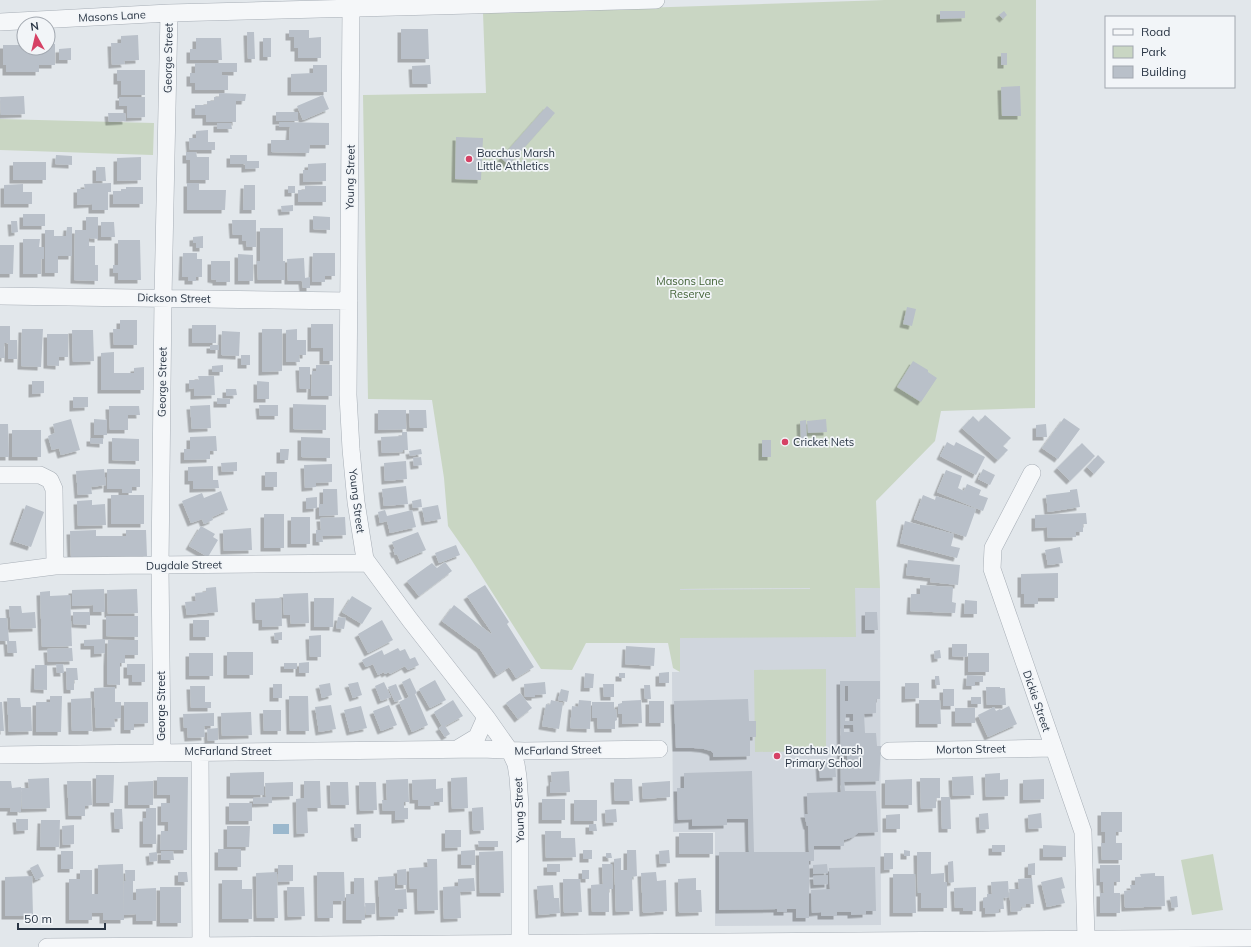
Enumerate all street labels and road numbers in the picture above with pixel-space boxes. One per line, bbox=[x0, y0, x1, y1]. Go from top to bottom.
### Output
street label: Masons Lane bbox=[78, 7, 146, 25]
street label: George Street bbox=[160, 23, 176, 93]
street label: Young Street bbox=[342, 144, 358, 211]
street label: Dickson Street bbox=[137, 290, 211, 306]
street label: George Street bbox=[154, 347, 170, 417]
street label: Young Street bbox=[346, 467, 368, 534]
street label: Dugdale Street bbox=[146, 557, 222, 573]
street label: Dickie Street bbox=[1020, 669, 1054, 734]
street label: George Street bbox=[154, 671, 168, 741]
street label: Morton Street bbox=[936, 741, 1006, 757]
street label: McFarland Street bbox=[514, 742, 602, 758]
street label: McFarland Street bbox=[185, 744, 272, 758]
street label: Young Street bbox=[511, 777, 527, 844]

